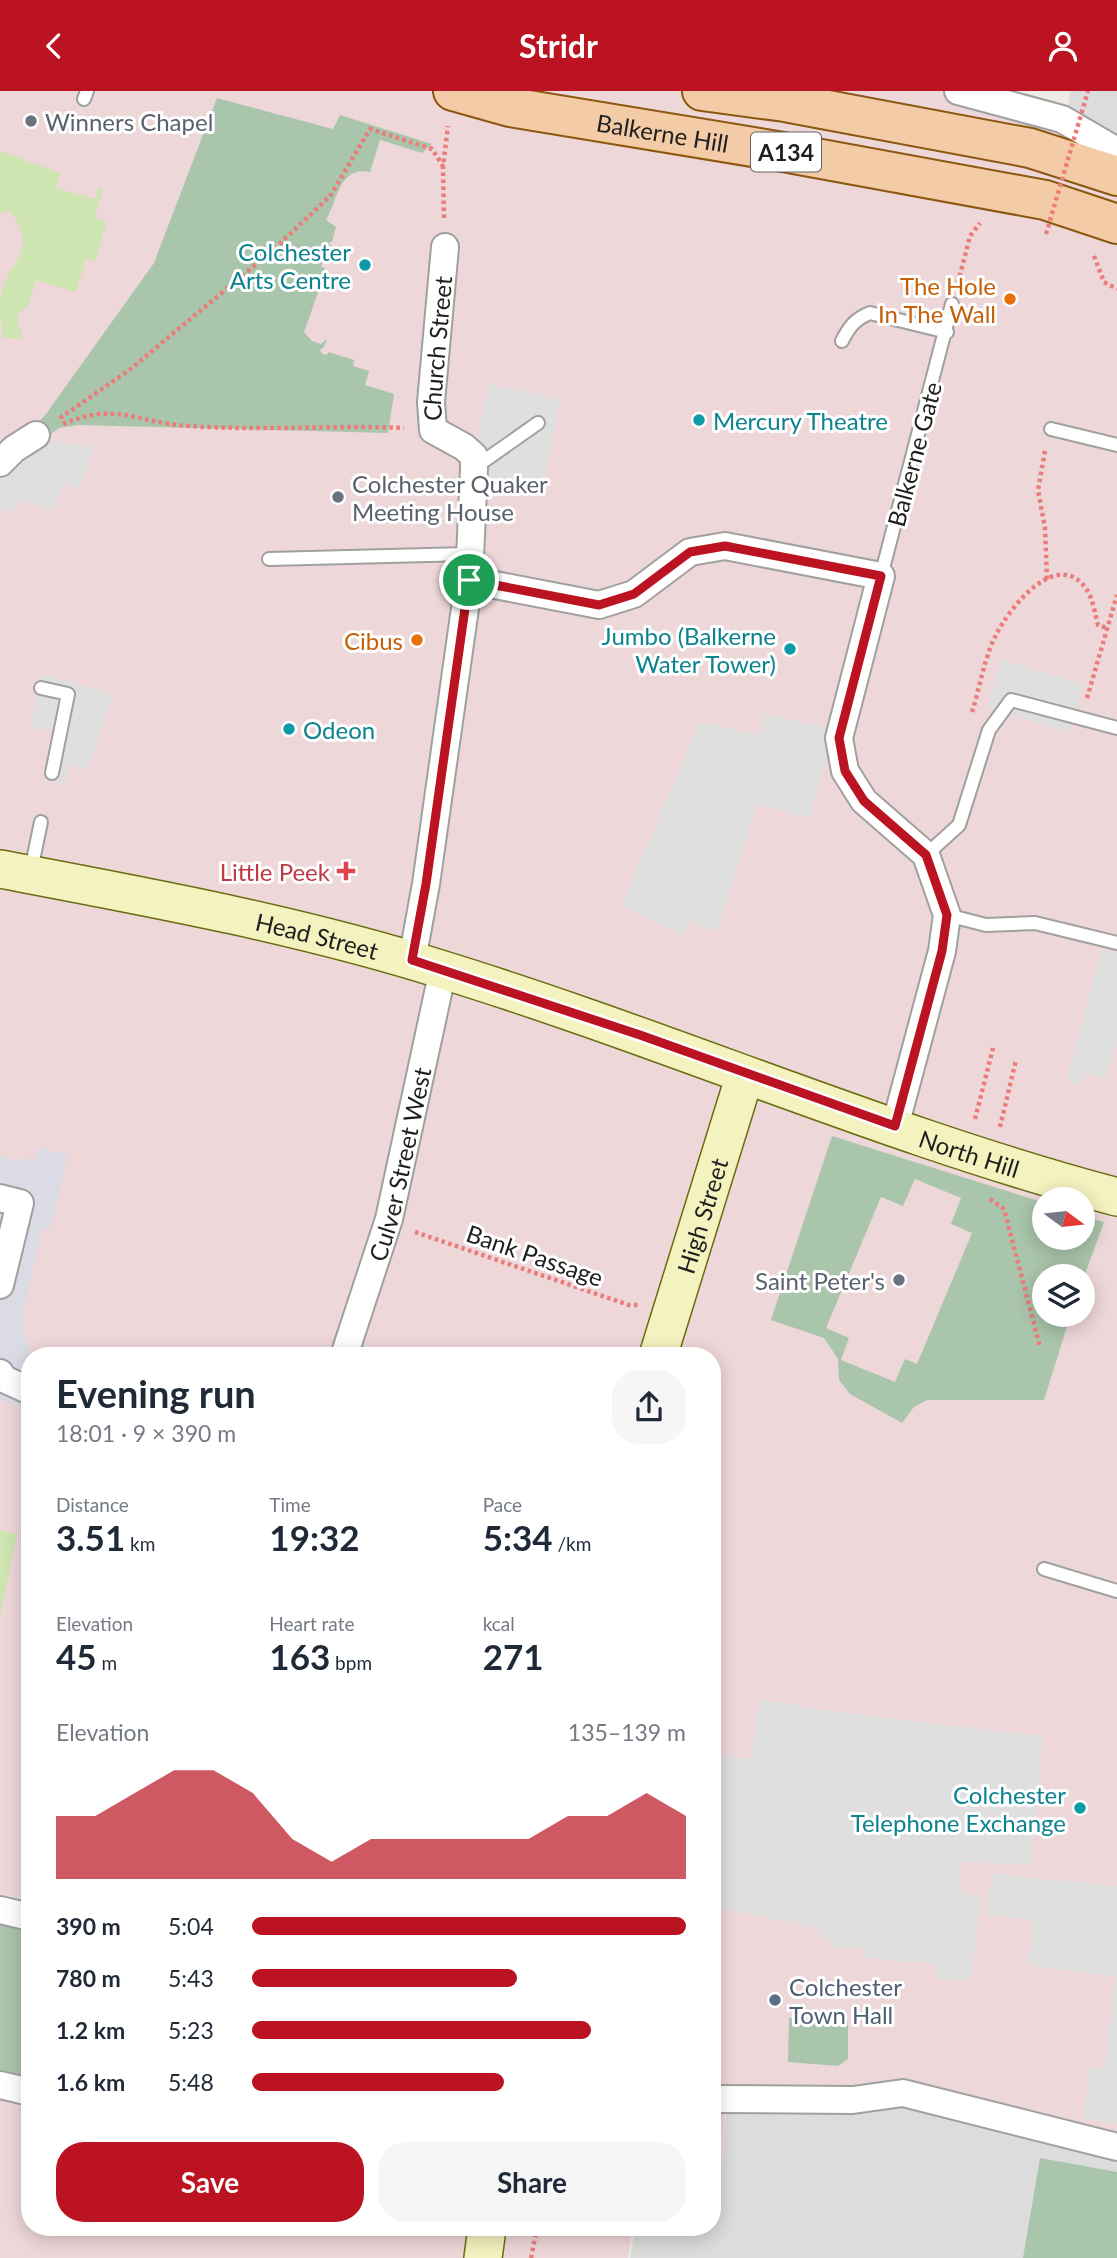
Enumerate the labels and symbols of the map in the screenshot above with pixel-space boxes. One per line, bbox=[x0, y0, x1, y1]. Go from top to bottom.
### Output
place label: Winners Chapel bbox=[45, 107, 213, 136]
street label: Balkerne Hill bbox=[595, 107, 731, 157]
marker: Winners Chapel bbox=[23, 113, 39, 129]
road number: A134 bbox=[751, 132, 821, 171]
place label: Colchester Arts Centre bbox=[230, 237, 351, 294]
marker: Colchester Arts Centre bbox=[357, 257, 373, 273]
place label: The Hole In The Wall bbox=[878, 271, 996, 328]
street label: Church Street bbox=[416, 274, 457, 422]
marker: The Hole In The Wall bbox=[1002, 291, 1018, 307]
street label: Balkerne Gate bbox=[881, 379, 947, 529]
place label: Mercury Theatre bbox=[713, 406, 888, 435]
marker: Mercury Theatre bbox=[691, 412, 707, 428]
place label: Colchester Quaker Meeting House bbox=[352, 469, 548, 526]
marker: Colchester Quaker Meeting House bbox=[330, 489, 346, 505]
pin bbox=[439, 550, 499, 610]
place label: Jumbo (Balkerne Water Tower) bbox=[602, 621, 776, 678]
place label: Cibus bbox=[344, 626, 403, 655]
marker: Cibus bbox=[409, 632, 425, 648]
marker: Jumbo (Balkerne Water Tower) bbox=[782, 641, 798, 657]
place label: Odeon bbox=[303, 715, 375, 744]
marker: Odeon bbox=[281, 721, 297, 737]
place label: Little Peek bbox=[220, 857, 331, 886]
marker: Little Peek bbox=[336, 861, 356, 881]
street label: Head Street bbox=[253, 906, 382, 965]
street label: Culver Street West bbox=[362, 1064, 436, 1265]
street label: North Hill bbox=[916, 1123, 1023, 1183]
street label: High Street bbox=[670, 1154, 733, 1277]
north arrow bbox=[1032, 1187, 1096, 1249]
street label: Bank Passage bbox=[463, 1218, 607, 1292]
place label: Saint Peter's bbox=[755, 1266, 885, 1295]
marker: Saint Peter's bbox=[891, 1272, 907, 1288]
place label: Colchester Telephone Exchange bbox=[851, 1780, 1066, 1837]
marker: Colchester Telephone Exchange bbox=[1072, 1800, 1088, 1816]
place label: Colchester Town Hall bbox=[789, 1972, 902, 2029]
marker: Colchester Town Hall bbox=[767, 1992, 783, 2008]

